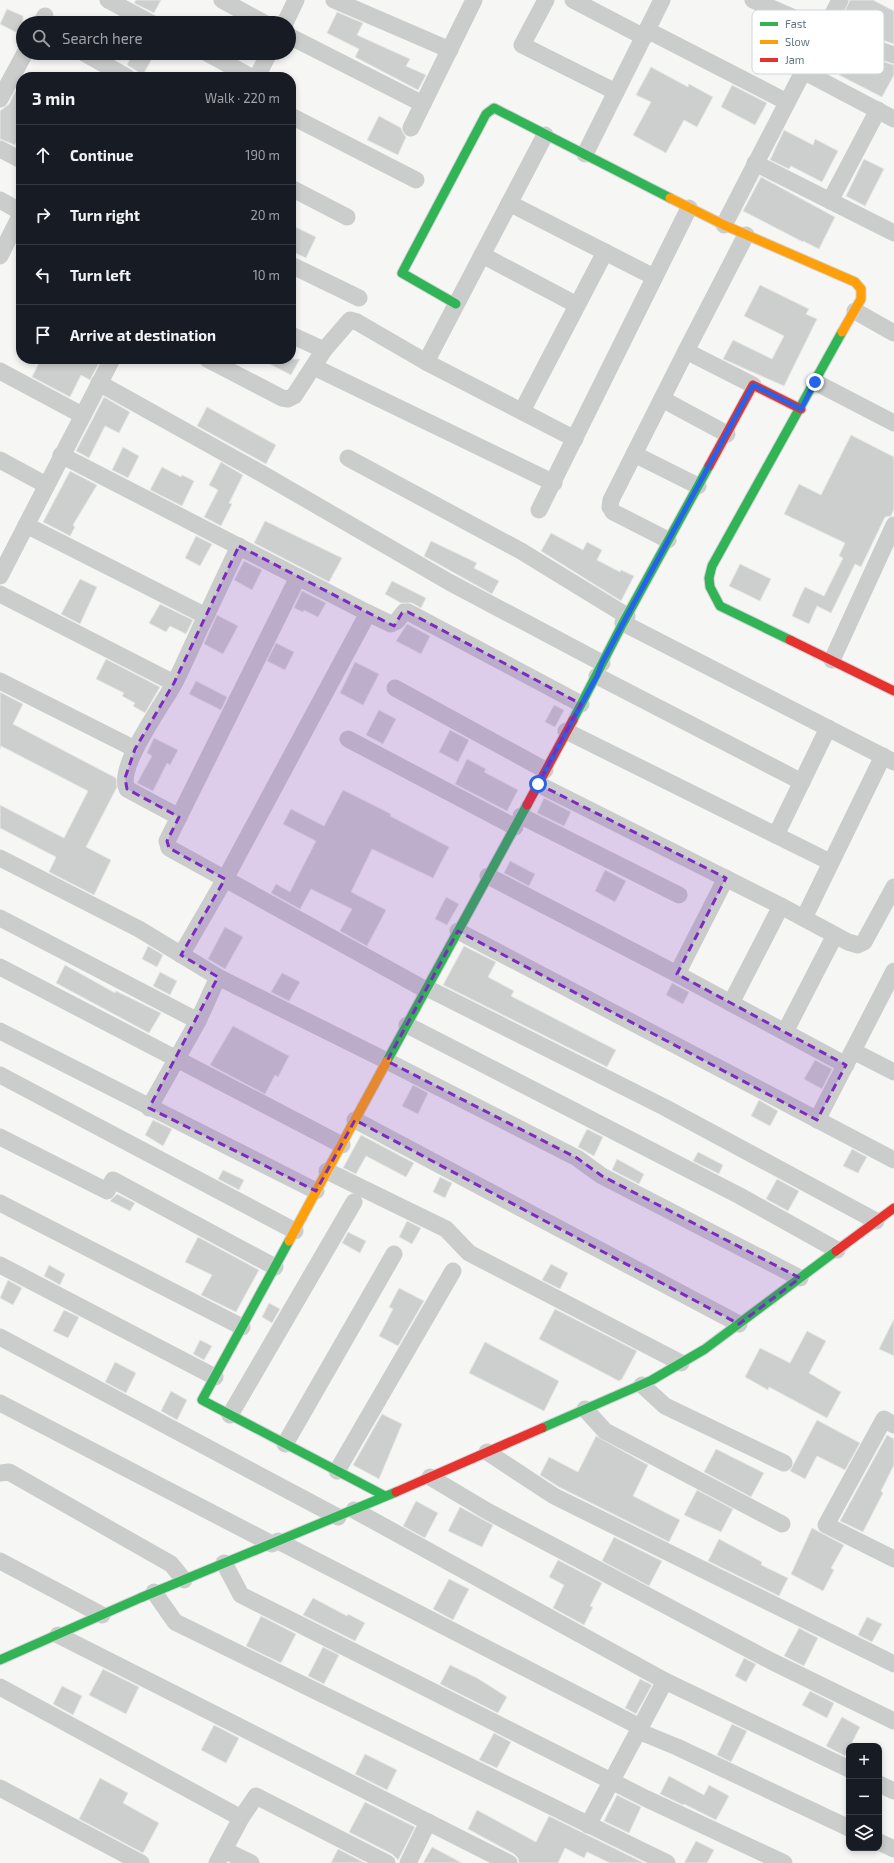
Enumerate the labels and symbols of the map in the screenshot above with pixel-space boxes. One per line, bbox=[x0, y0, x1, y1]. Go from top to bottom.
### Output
legend bbox=[752, 10, 884, 74]
text: Fast bbox=[785, 17, 807, 30]
text: Slow bbox=[785, 35, 810, 48]
text: Jam bbox=[785, 53, 804, 66]
route end bbox=[806, 373, 824, 391]
route start bbox=[529, 775, 547, 793]

